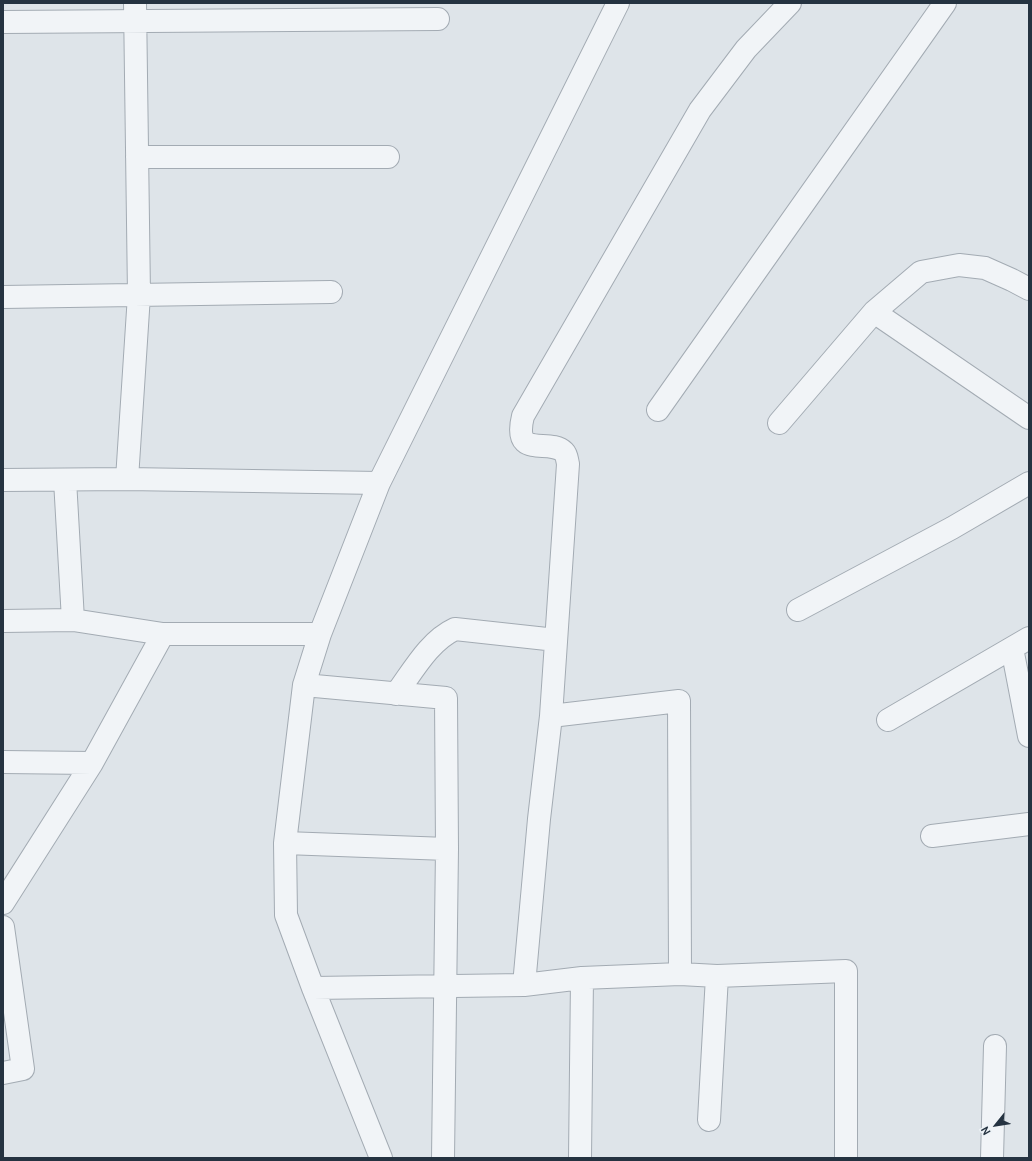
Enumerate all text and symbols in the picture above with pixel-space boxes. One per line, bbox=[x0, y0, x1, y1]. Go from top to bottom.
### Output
north arrow bbox=[976, 1105, 1016, 1145]
text: N bbox=[978, 1124, 994, 1138]

